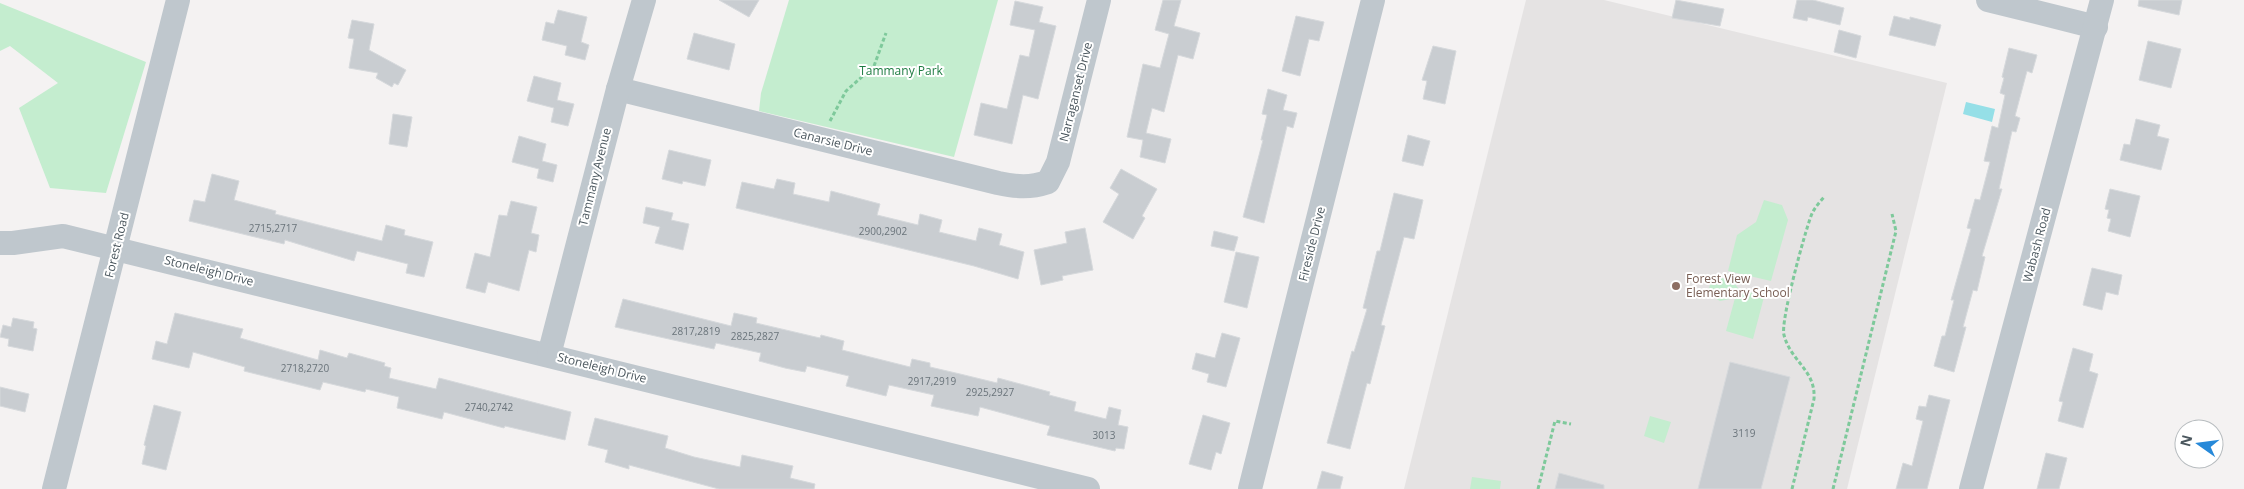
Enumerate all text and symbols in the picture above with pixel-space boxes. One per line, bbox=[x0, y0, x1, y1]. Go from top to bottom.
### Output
street label: Narraganset Drive bbox=[1055, 40, 1096, 143]
park label: Tammany Park bbox=[859, 62, 944, 79]
street label: Canarsie Drive bbox=[792, 123, 875, 160]
street label: Tammany Avenue bbox=[574, 126, 615, 228]
street label: Fireside Drive bbox=[1294, 205, 1329, 283]
street label: Wabash Road bbox=[2018, 206, 2055, 284]
street label: Forest Road bbox=[100, 210, 133, 279]
house number: 2715,2717 bbox=[249, 221, 297, 235]
house number: 2900,2902 bbox=[859, 224, 907, 238]
street label: Stoneleigh Drive bbox=[163, 251, 256, 290]
place label: Forest View Elementary School bbox=[1686, 270, 1790, 301]
marker: Forest View Elementary School bbox=[1670, 280, 1682, 292]
house number: 2817,2819 bbox=[672, 324, 720, 338]
house number: 2825,2827 bbox=[731, 329, 779, 343]
street label: Stoneleigh Drive bbox=[556, 348, 649, 387]
house number: 2718,2720 bbox=[281, 361, 329, 375]
house number: 2917,2919 bbox=[908, 374, 956, 388]
house number: 2925,2927 bbox=[966, 385, 1014, 399]
house number: 2740,2742 bbox=[465, 400, 513, 414]
north arrow bbox=[2174, 419, 2224, 469]
house number: 3119 bbox=[1733, 426, 1756, 440]
house number: 3013 bbox=[1093, 428, 1116, 442]
text: N bbox=[2175, 433, 2196, 449]

